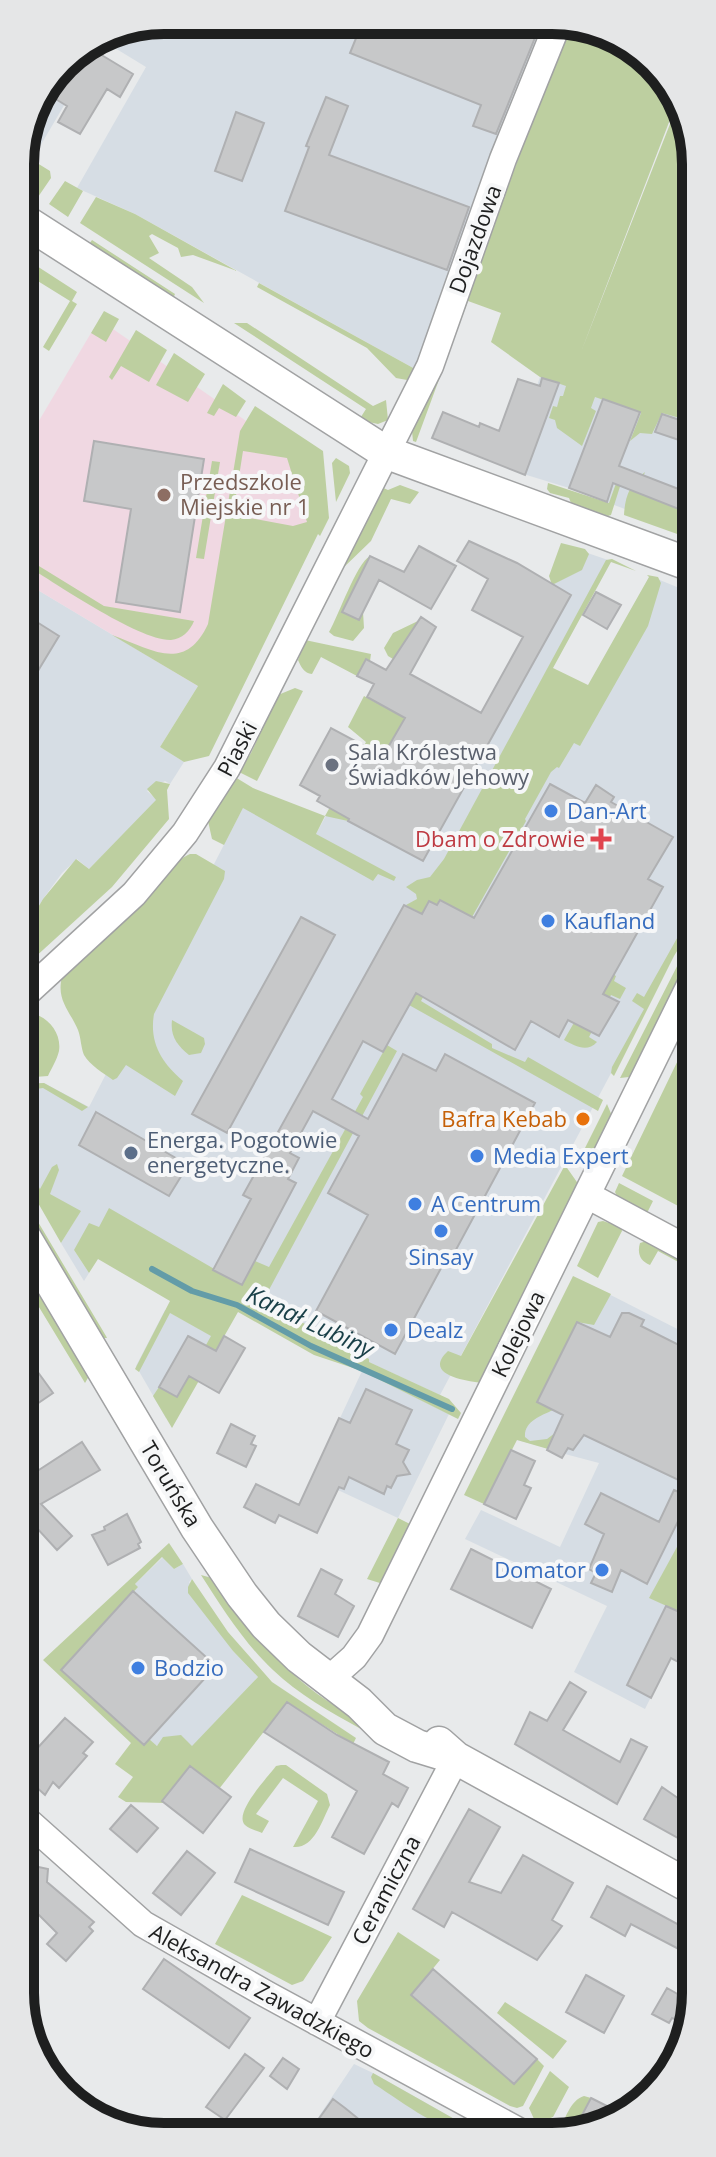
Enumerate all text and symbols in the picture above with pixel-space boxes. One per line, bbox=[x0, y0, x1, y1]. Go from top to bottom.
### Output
street label: Dojazdowa bbox=[441, 180, 508, 297]
place label: Przedszkole Miejskie nr 1 bbox=[180, 466, 310, 521]
marker: Przedszkole Miejskie nr 1 bbox=[155, 486, 173, 504]
street label: Piaski bbox=[209, 716, 263, 781]
place label: Sala Królestwa Świadków Jehowy bbox=[348, 736, 530, 791]
marker: Sala Królestwa Świadków Jehowy bbox=[323, 756, 341, 774]
place label: Dan-Art bbox=[567, 795, 647, 825]
marker: Dan-Art bbox=[542, 802, 560, 820]
place label: Dbam o Zdrowie bbox=[415, 823, 585, 853]
marker: Dbam o Zdrowie bbox=[592, 830, 610, 848]
place label: Kaufland bbox=[564, 905, 655, 935]
marker: Kaufland bbox=[539, 912, 557, 930]
place label: Bafra Kebab bbox=[441, 1103, 567, 1133]
marker: Bafra Kebab bbox=[574, 1110, 592, 1128]
place label: Energa. Pogotowie energetyczne. bbox=[147, 1124, 337, 1179]
place label: Media Expert bbox=[493, 1140, 629, 1170]
marker: Energa. Pogotowie energetyczne. bbox=[122, 1144, 140, 1162]
marker: Media Expert bbox=[468, 1147, 486, 1165]
place label: A Centrum bbox=[431, 1188, 541, 1218]
marker: A Centrum bbox=[406, 1195, 424, 1213]
marker: Sinsay bbox=[432, 1222, 450, 1240]
place label: Sinsay bbox=[409, 1241, 474, 1271]
water label: Kanał Lubiny bbox=[242, 1277, 381, 1365]
street label: Kolejowa bbox=[483, 1285, 551, 1382]
place label: Dealz bbox=[407, 1314, 463, 1344]
marker: Dealz bbox=[382, 1321, 400, 1339]
street label: Toruńska bbox=[134, 1435, 209, 1532]
place label: Domator bbox=[494, 1554, 586, 1584]
marker: Domator bbox=[593, 1561, 611, 1579]
place label: Bodzio bbox=[154, 1652, 224, 1682]
marker: Bodzio bbox=[129, 1659, 147, 1677]
street label: Ceramiczna bbox=[344, 1830, 427, 1950]
street label: Aleksandra Zawadzkiego bbox=[145, 1916, 380, 2064]

